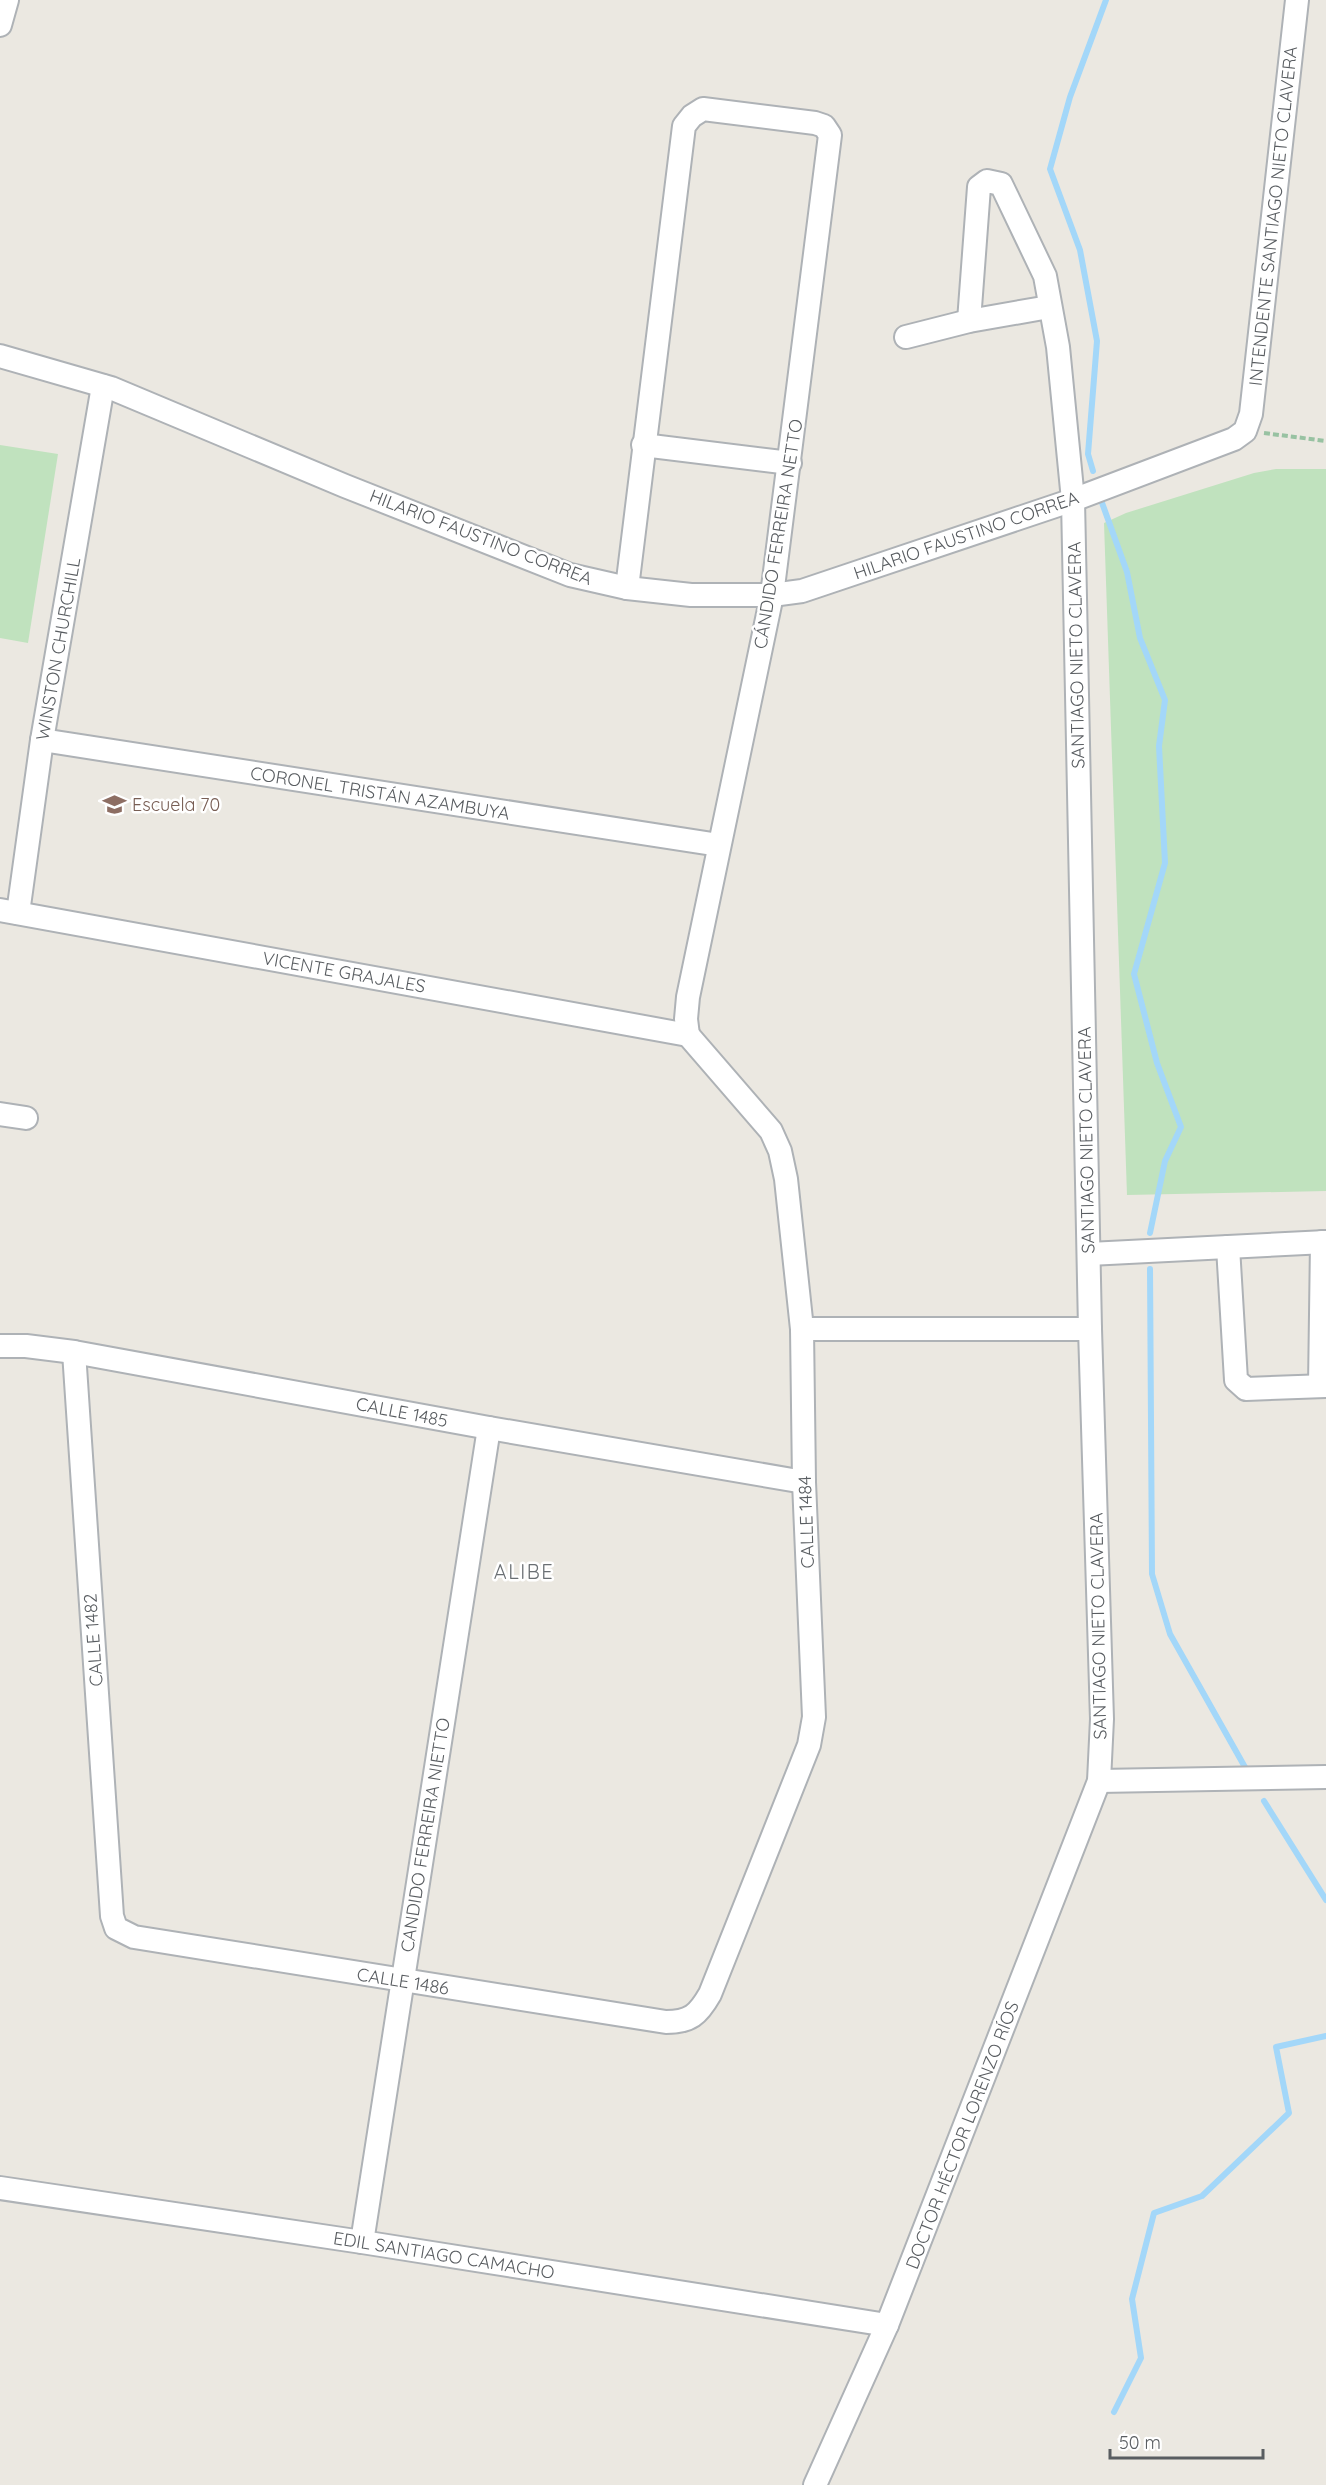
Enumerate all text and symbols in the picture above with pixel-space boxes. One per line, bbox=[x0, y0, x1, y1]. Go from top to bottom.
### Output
street label: INTENDENTE SANTIAGO NIETO CLAVERA bbox=[1244, 45, 1302, 387]
street label: CÁNDIDO FERREIRA NETTO bbox=[748, 417, 808, 651]
street label: HILARIO FAUSTINO CORREA bbox=[366, 484, 596, 590]
street label: HILARIO FAUSTINO CORREA bbox=[850, 486, 1082, 584]
street label: SANTIAGO NIETO CLAVERA bbox=[1063, 541, 1089, 769]
street label: WINSTON CHURCHILL bbox=[31, 555, 85, 742]
street label: CORONEL TRISTÁN AZAMBUYA bbox=[249, 761, 512, 825]
school or university icon: Escuela 70 bbox=[101, 791, 127, 817]
place label: Escuela 70 bbox=[132, 793, 220, 816]
street label: VICENTE GRAJALES bbox=[261, 946, 427, 998]
street label: SANTIAGO NIETO CLAVERA bbox=[1073, 1026, 1099, 1254]
street label: CALLE 1485 bbox=[354, 1392, 450, 1432]
street label: CALLE 1484 bbox=[793, 1475, 819, 1569]
street label: SANTIAGO NIETO CLAVERA bbox=[1085, 1512, 1111, 1740]
district label: ALIBE bbox=[494, 1559, 554, 1584]
street label: CALLE 1482 bbox=[78, 1593, 108, 1687]
street label: CANDIDO FERREIRA NIETTO bbox=[395, 1716, 455, 1954]
street label: CALLE 1486 bbox=[355, 1962, 451, 2000]
street label: DOCTOR HÉCTOR LORENZO RÍOS bbox=[900, 1998, 1024, 2272]
street label: EDIL SANTIAGO CAMACHO bbox=[332, 2226, 556, 2284]
scale bar bbox=[1110, 2422, 1263, 2460]
text: 50 m bbox=[1119, 2431, 1161, 2454]

